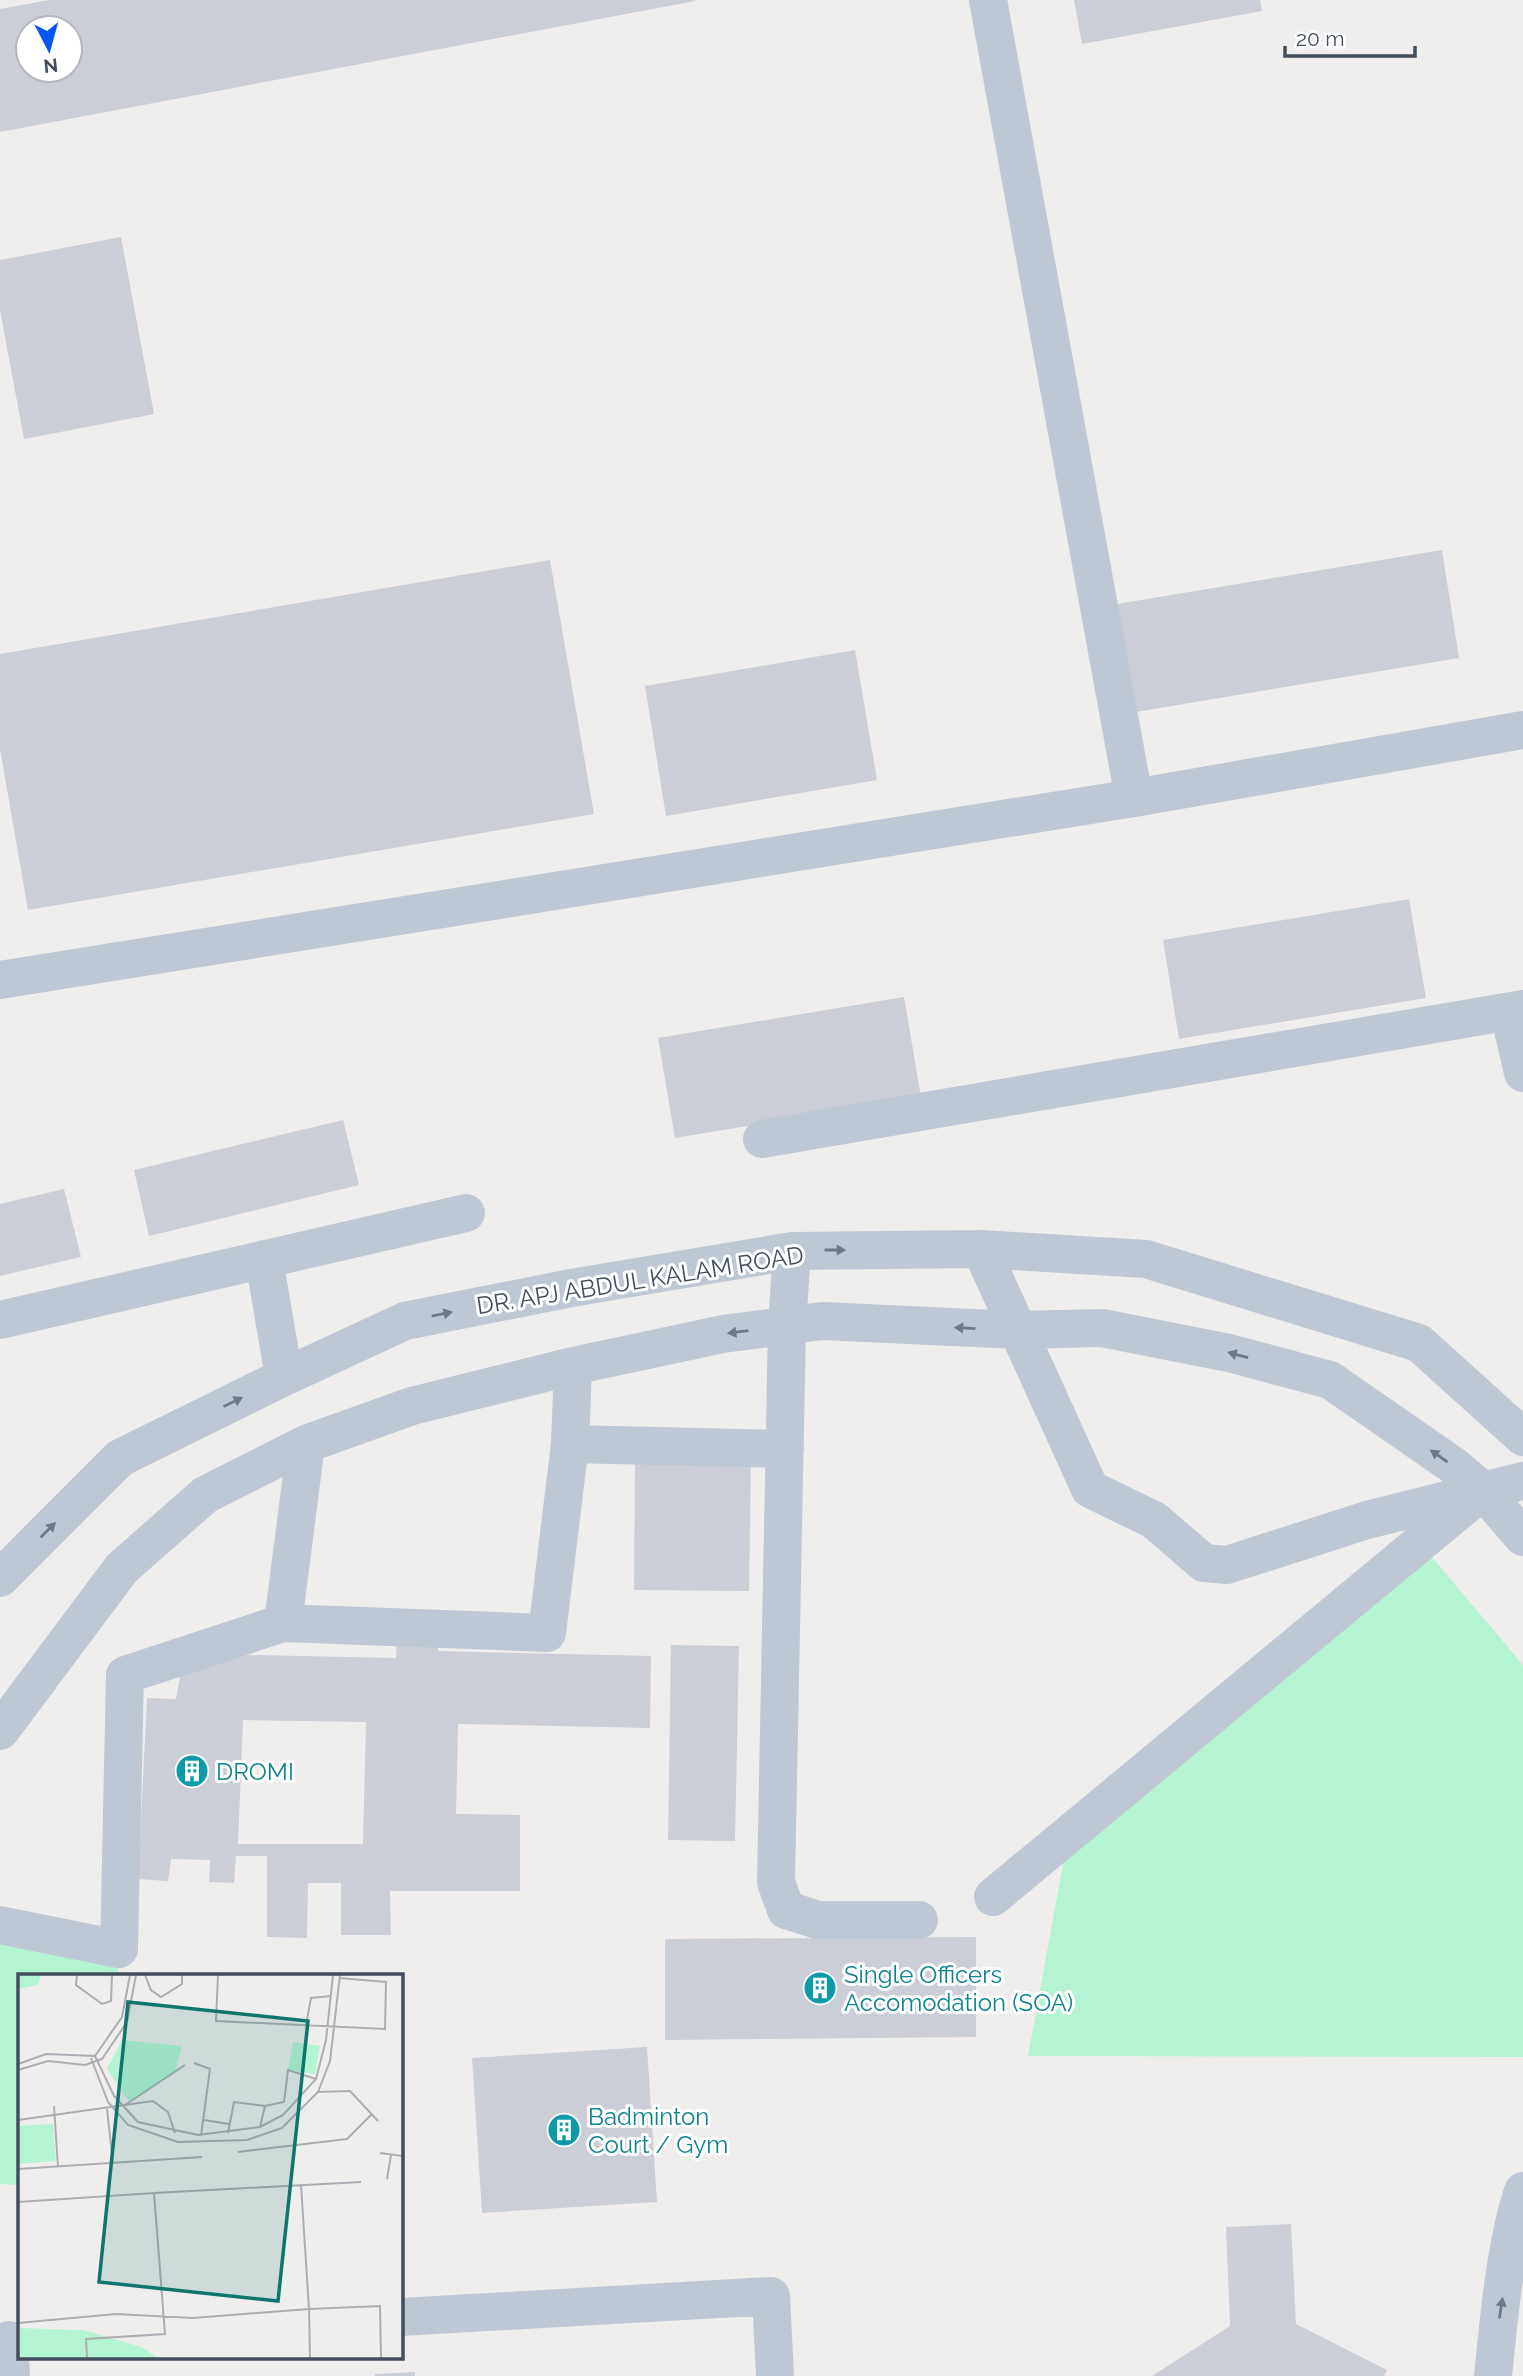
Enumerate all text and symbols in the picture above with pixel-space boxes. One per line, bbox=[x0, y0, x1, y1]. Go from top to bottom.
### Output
north arrow bbox=[14, 14, 84, 84]
scale bar bbox=[1285, 14, 1414, 58]
text: 20 m bbox=[1296, 26, 1344, 51]
text: N bbox=[42, 54, 59, 78]
street label: DR. APJ ABDUL KALAM ROAD bbox=[474, 1240, 806, 1320]
one-way arrow bbox=[824, 1244, 846, 1256]
one-way arrow bbox=[431, 1308, 453, 1319]
one-way arrow bbox=[953, 1322, 975, 1333]
one-way arrow bbox=[727, 1327, 749, 1338]
one-way arrow bbox=[1227, 1349, 1249, 1360]
one-way arrow bbox=[223, 1397, 243, 1408]
one-way arrow bbox=[1430, 1449, 1448, 1463]
one-way arrow bbox=[39, 1522, 56, 1538]
building icon: DROMI bbox=[173, 1752, 211, 1790]
place label: DROMI bbox=[216, 1757, 294, 1786]
place label: Single Officers Accomodation (SOA) bbox=[844, 1960, 1073, 2017]
building icon: Single Officers Accomodation (SOA) bbox=[801, 1969, 839, 2007]
inset map bbox=[18, 1974, 402, 2358]
place label: Badminton Court / Gym bbox=[588, 2102, 728, 2159]
building icon: Badminton Court / Gym bbox=[545, 2111, 583, 2149]
one-way arrow bbox=[1496, 2297, 1507, 2319]

